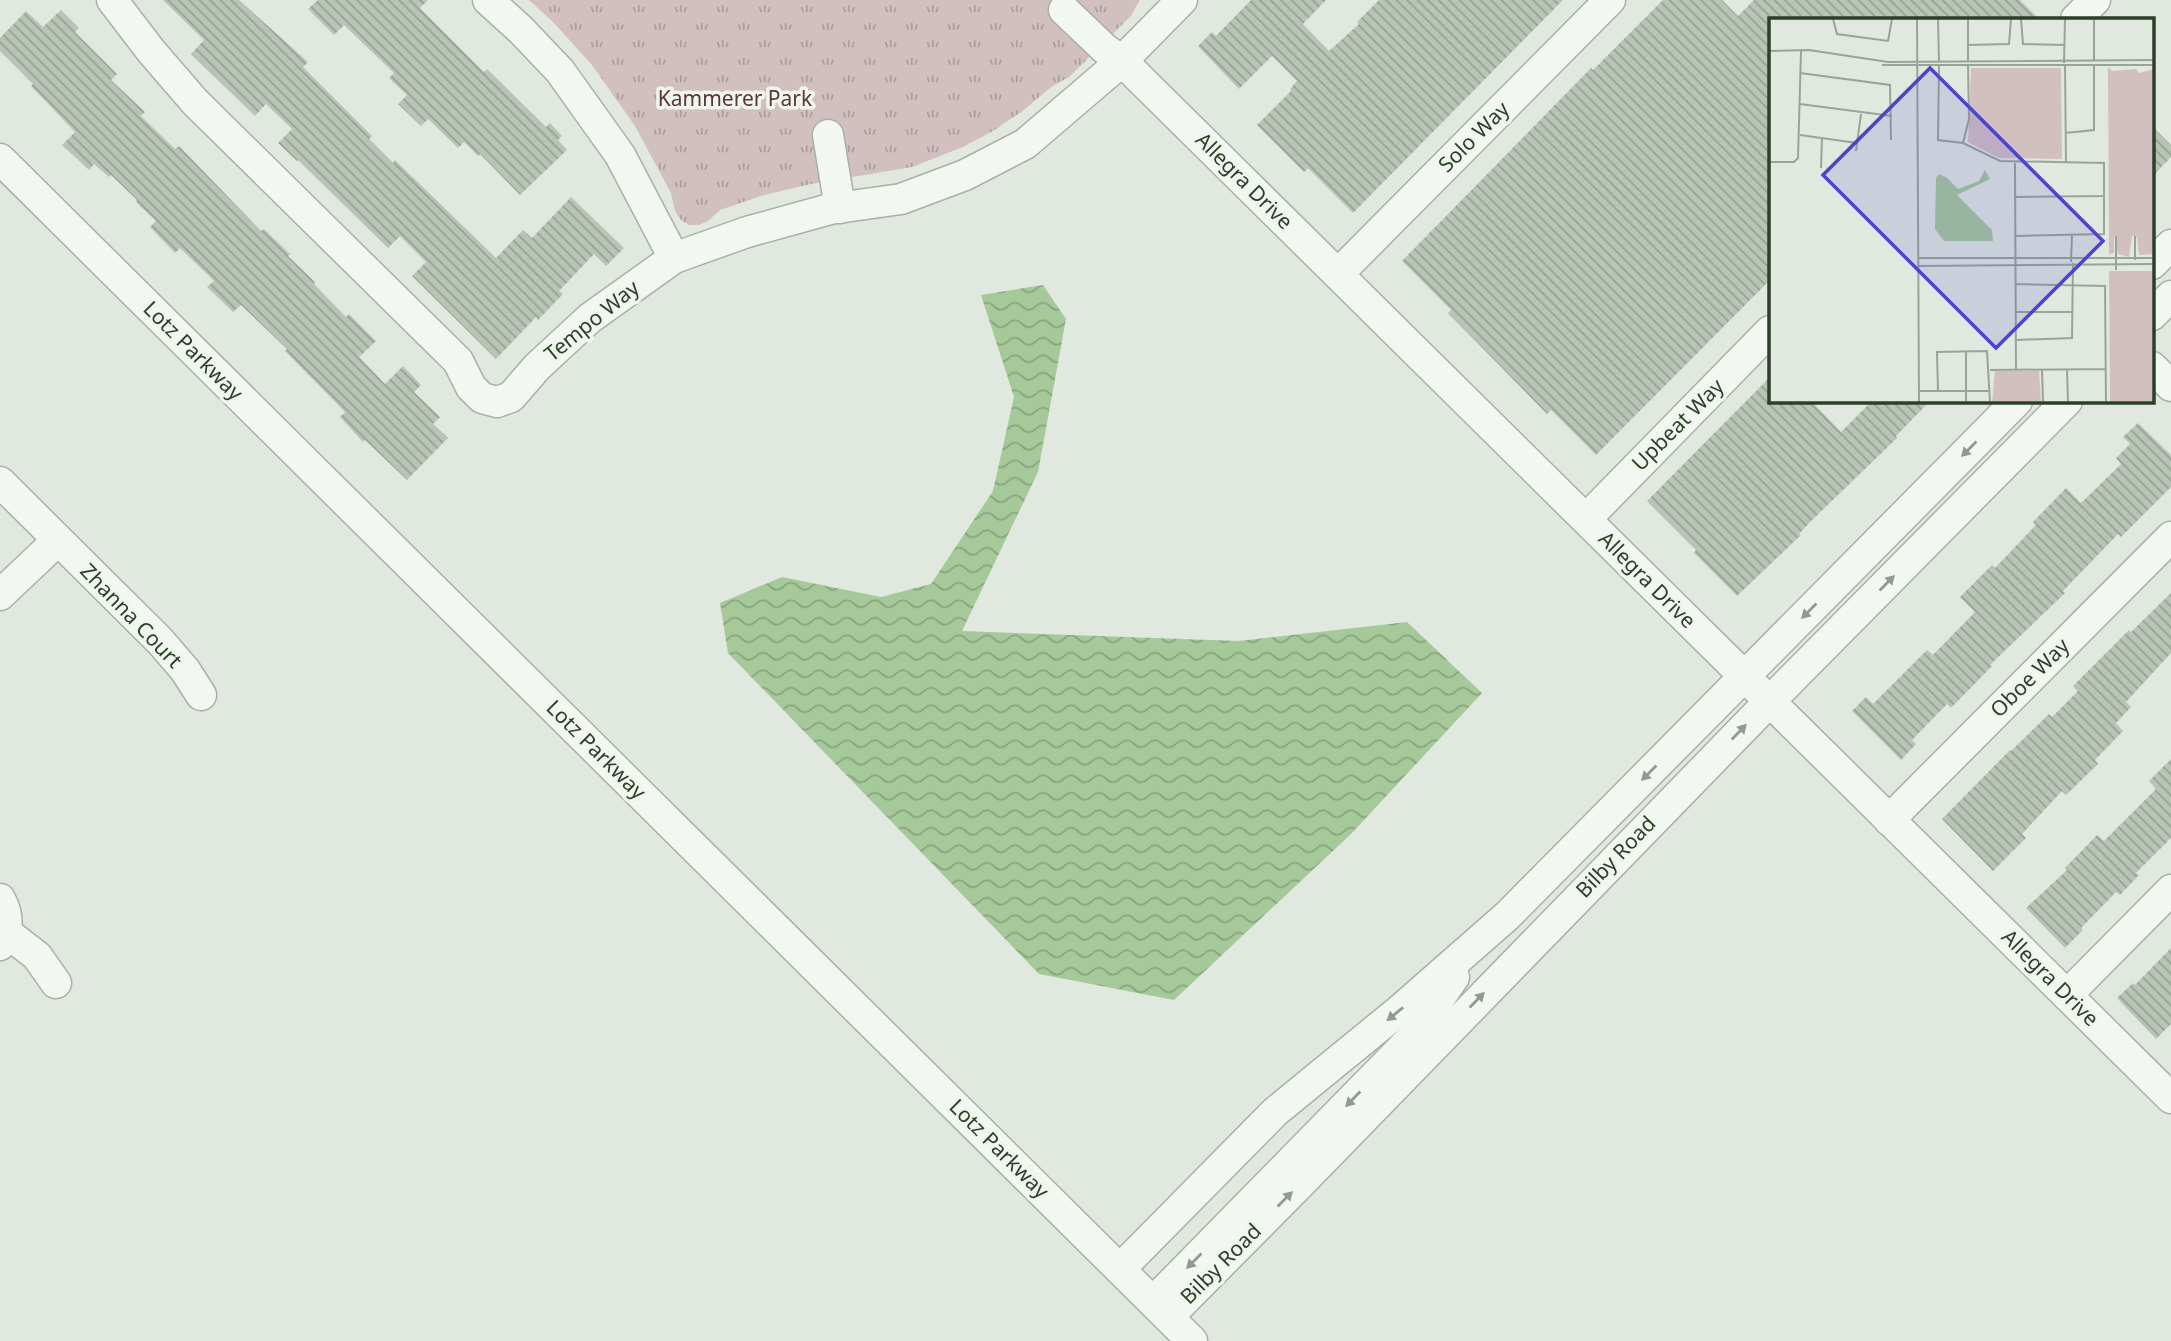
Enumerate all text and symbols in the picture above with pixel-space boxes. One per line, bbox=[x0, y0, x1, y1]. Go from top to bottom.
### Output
inset map bbox=[1769, 18, 2154, 402]
park label: Kammerer Park bbox=[658, 84, 813, 112]
street label: Solo Way bbox=[1432, 95, 1515, 178]
street label: Allegra Drive bbox=[1190, 126, 1299, 235]
street label: Tempo Way bbox=[538, 273, 645, 367]
street label: Lotz Parkway bbox=[138, 294, 250, 406]
street label: Upbeat Way bbox=[1625, 372, 1730, 476]
one-way arrow bbox=[1960, 441, 1977, 458]
street label: Allegra Drive bbox=[1593, 525, 1702, 634]
street label: Zhanna Court bbox=[75, 557, 189, 674]
one-way arrow bbox=[1878, 576, 1895, 592]
one-way arrow bbox=[1801, 602, 1817, 619]
street label: Oboe Way bbox=[1984, 632, 2075, 723]
street label: Lotz Parkway bbox=[541, 693, 653, 805]
one-way arrow bbox=[1730, 725, 1747, 741]
one-way arrow bbox=[1641, 764, 1657, 781]
street label: Bilby Road bbox=[1569, 809, 1661, 903]
street label: Allegra Drive bbox=[1996, 923, 2105, 1032]
one-way arrow bbox=[1469, 992, 1485, 1009]
one-way arrow bbox=[1387, 1006, 1405, 1021]
one-way arrow bbox=[1345, 1090, 1361, 1107]
street label: Lotz Parkway bbox=[944, 1092, 1056, 1204]
one-way arrow bbox=[1277, 1191, 1293, 1208]
street label: Bilby Road bbox=[1174, 1217, 1267, 1310]
one-way arrow bbox=[1186, 1252, 1202, 1269]

